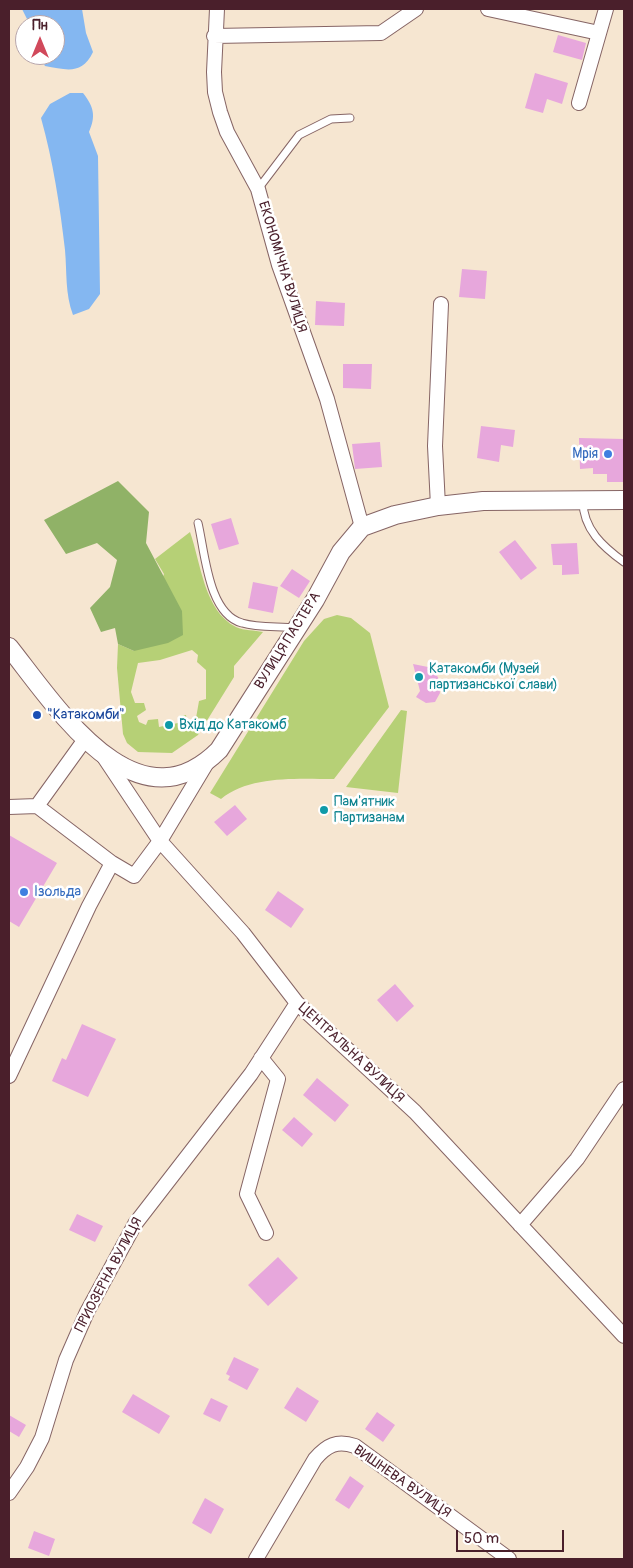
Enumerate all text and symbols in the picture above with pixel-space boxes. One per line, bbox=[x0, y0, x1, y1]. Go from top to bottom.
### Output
north arrow bbox=[15, 15, 65, 65]
text: Пн bbox=[32, 17, 48, 34]
street label: ЕКОНОМІЧНА ВУЛИЦЯ bbox=[254, 199, 310, 335]
place label: Мрія bbox=[572, 446, 598, 462]
marker: Мрія bbox=[602, 448, 614, 460]
street label: ВУЛИЦЯ ПАСТЕРА bbox=[251, 589, 325, 693]
place label: Катакомби (Музей партизанської слави) bbox=[429, 661, 558, 694]
marker: Катакомби (Музей партизанської слави) bbox=[413, 671, 425, 683]
place label: "Катакомби" bbox=[47, 707, 125, 723]
marker: "Катакомби" bbox=[31, 709, 43, 721]
place label: Вхід до Катакомб bbox=[179, 717, 287, 733]
marker: Вхід до Катакомб bbox=[163, 719, 175, 731]
place label: Пам'ятник Партизанам bbox=[334, 794, 405, 826]
marker: Пам'ятник Партизанам bbox=[318, 804, 330, 816]
place label: Ізольда bbox=[34, 884, 81, 900]
marker: Ізольда bbox=[18, 886, 30, 898]
street label: ЦЕНТРАЛЬНА ВУЛИЦЯ bbox=[294, 1000, 408, 1106]
street label: ПРИОЗЕРНА ВУЛИЦЯ bbox=[72, 1215, 146, 1335]
street label: ВИШНЕВА ВУЛИЦЯ bbox=[350, 1442, 454, 1522]
scale bar bbox=[458, 1520, 566, 1552]
text: 50 m bbox=[464, 1529, 499, 1548]

